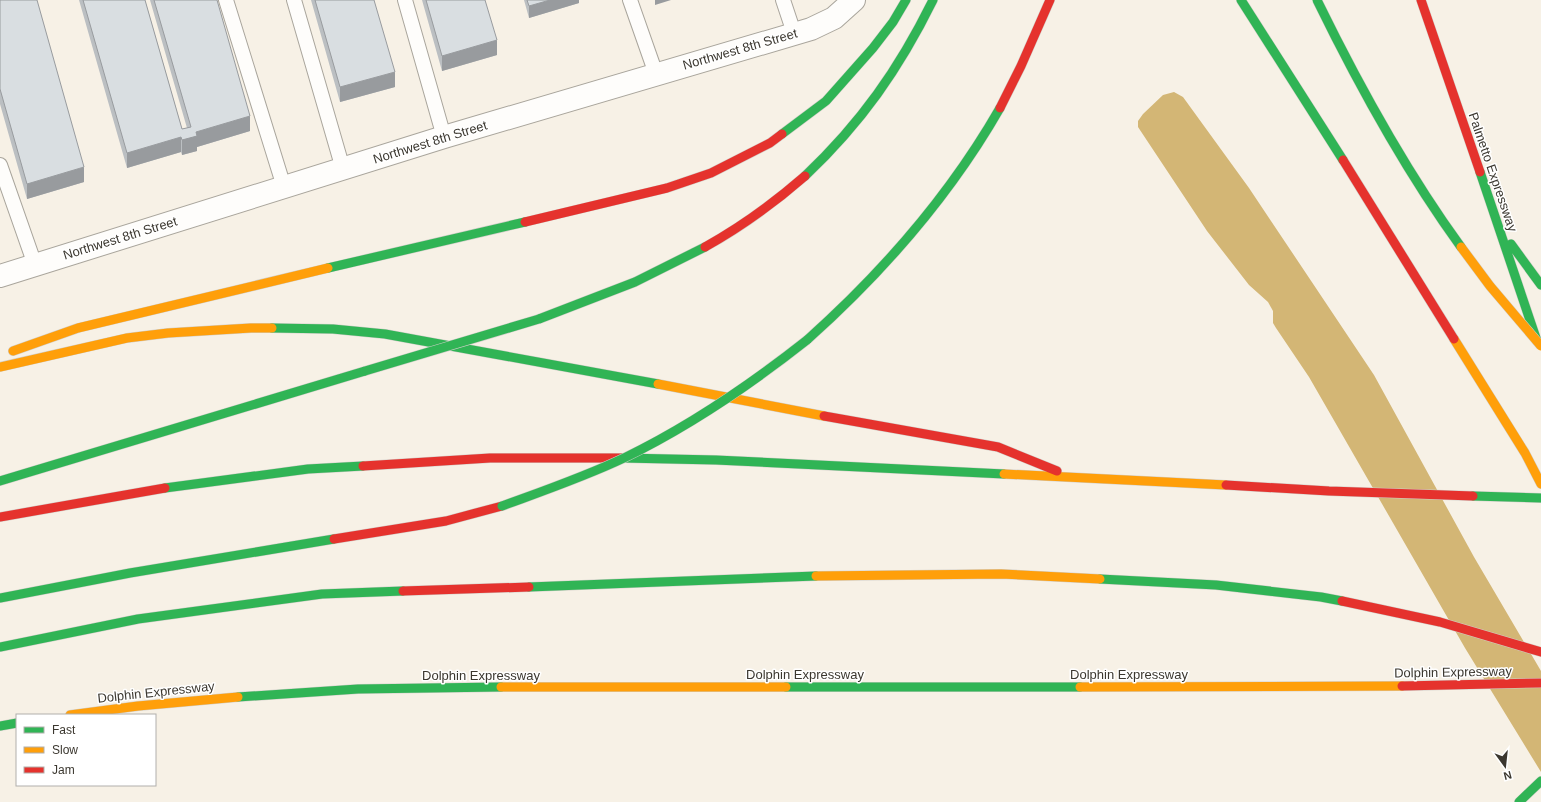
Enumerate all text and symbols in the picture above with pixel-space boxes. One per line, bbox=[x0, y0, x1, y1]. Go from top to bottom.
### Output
street label: Northwest 8th Street bbox=[681, 25, 799, 73]
street label: Palmetto Expressway bbox=[1466, 110, 1521, 234]
street label: Northwest 8th Street bbox=[371, 117, 489, 166]
street label: Northwest 8th Street bbox=[61, 213, 179, 262]
street label: Dolphin Expressway bbox=[1394, 663, 1513, 681]
street label: Dolphin Expressway bbox=[746, 667, 864, 682]
street label: Dolphin Expressway bbox=[1070, 667, 1188, 682]
street label: Dolphin Expressway bbox=[422, 668, 540, 683]
street label: Dolphin Expressway bbox=[97, 678, 216, 706]
legend bbox=[16, 714, 156, 786]
text: Fast bbox=[52, 723, 76, 737]
text: Slow bbox=[52, 743, 78, 757]
north arrow bbox=[1485, 746, 1525, 786]
text: Jam bbox=[52, 763, 75, 777]
text: N bbox=[1502, 769, 1513, 782]

